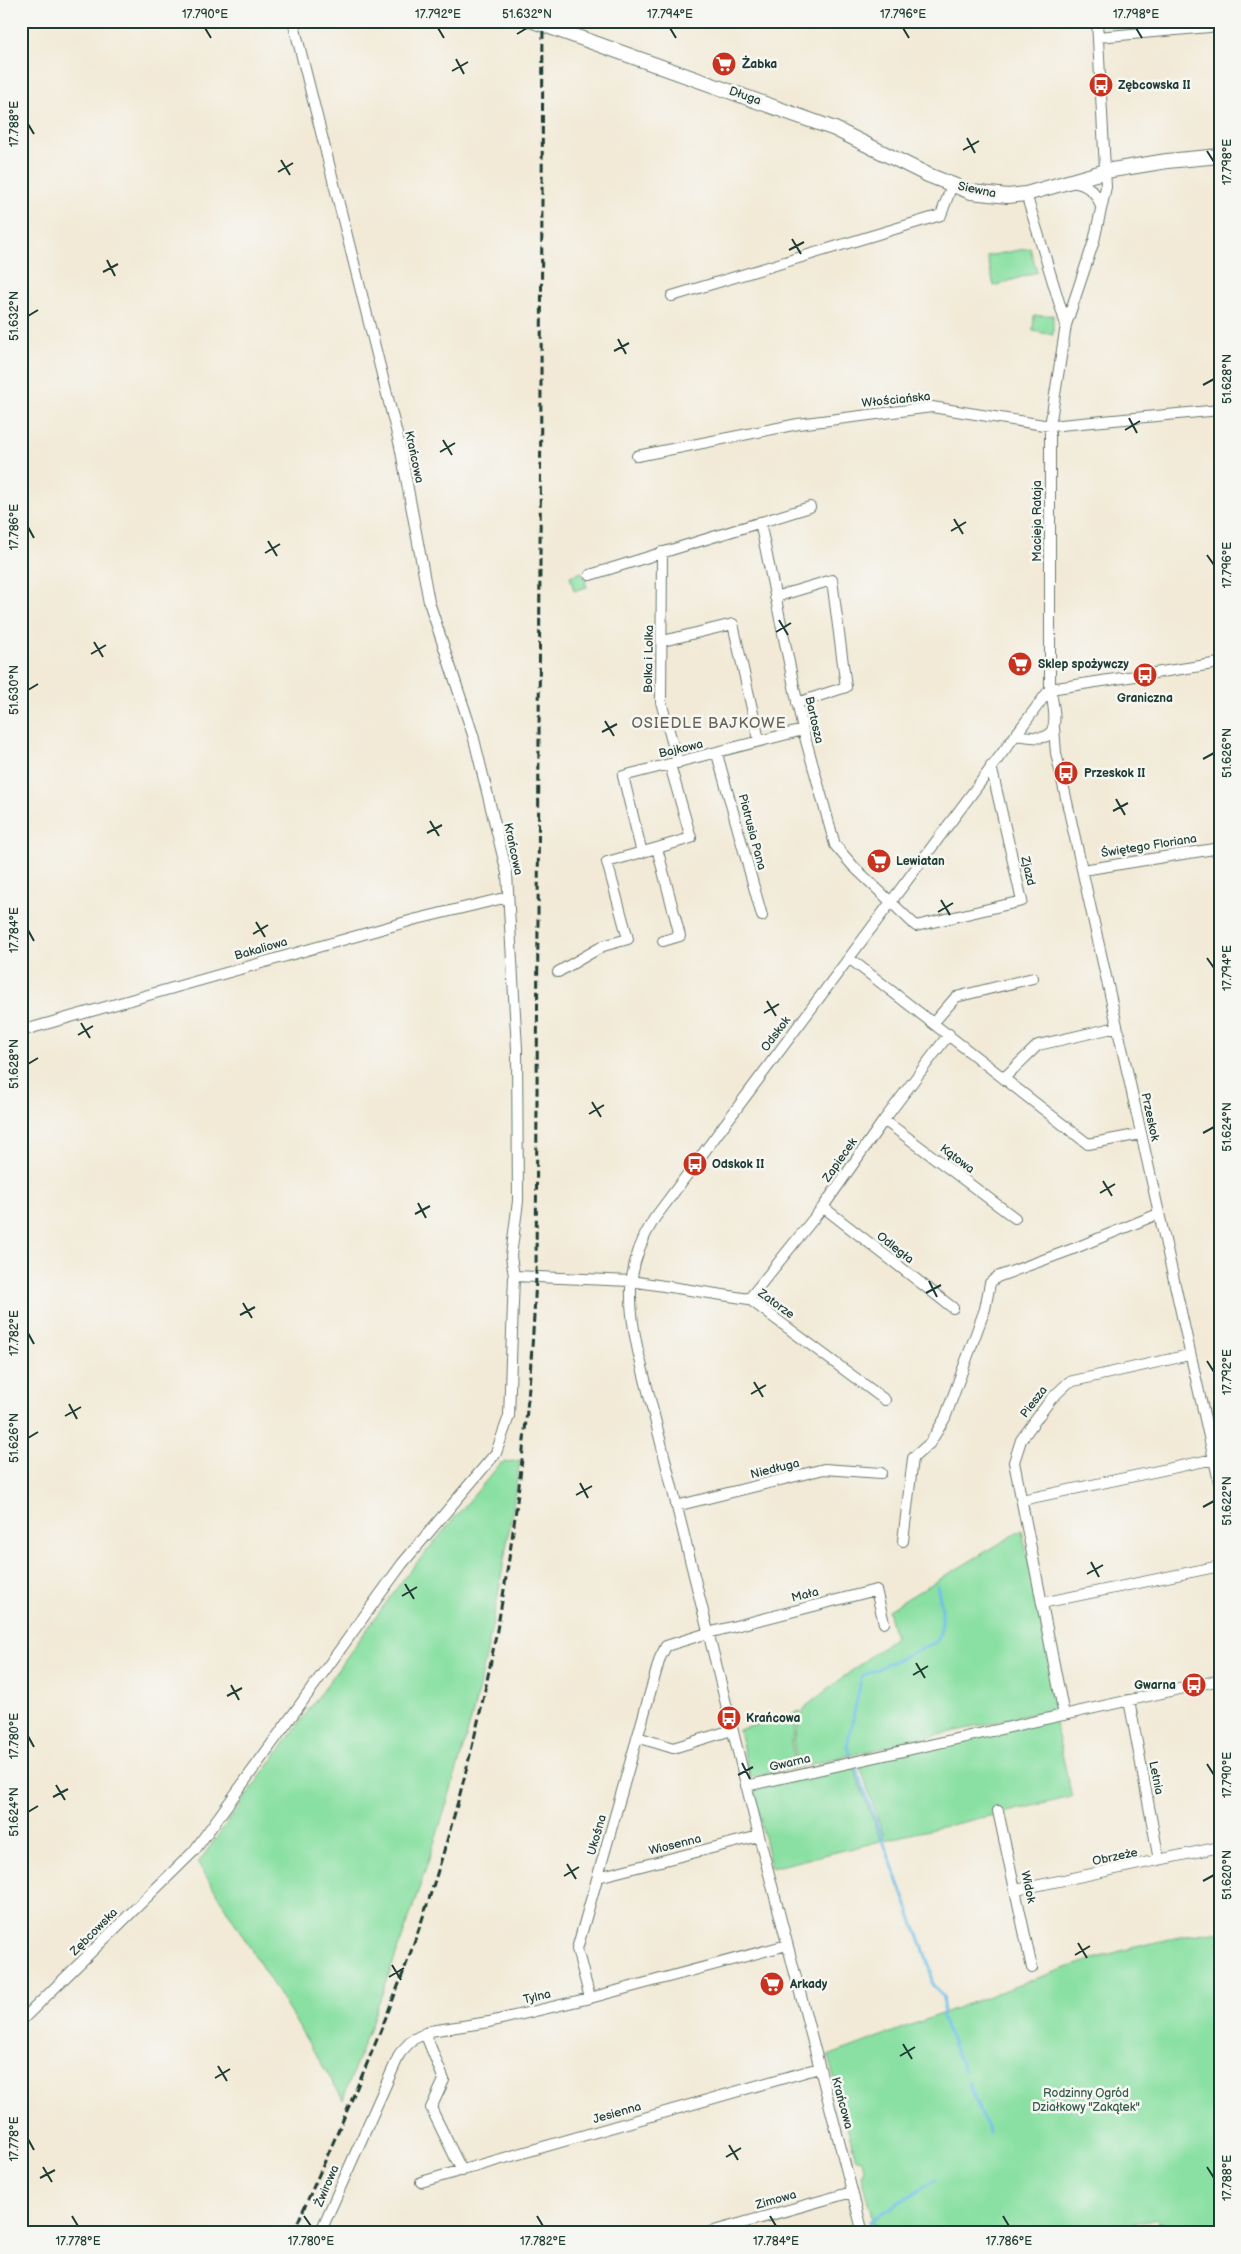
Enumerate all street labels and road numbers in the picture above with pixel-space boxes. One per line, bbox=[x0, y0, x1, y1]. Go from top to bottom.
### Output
street label: Długa bbox=[727, 84, 763, 109]
street label: Siewna bbox=[956, 179, 998, 201]
street label: Włościańska bbox=[861, 389, 931, 411]
street label: Krańcowa bbox=[401, 430, 427, 485]
street label: Macieja Rataja bbox=[1030, 480, 1045, 562]
street label: Bolka i Lolka bbox=[641, 625, 657, 693]
street label: Bartosza bbox=[801, 695, 827, 745]
street label: Bajkowa bbox=[657, 737, 705, 761]
street label: Piotrusia Pana bbox=[735, 792, 769, 872]
street label: Krańcowa bbox=[500, 822, 526, 877]
street label: Świętego Floriana bbox=[1100, 829, 1198, 861]
street label: Zjazd bbox=[1017, 854, 1039, 887]
street label: Bakaliowa bbox=[233, 934, 289, 964]
street label: Odskok bbox=[758, 1013, 794, 1055]
street label: Przeskok bbox=[1138, 1091, 1162, 1143]
street label: Zapiecek bbox=[819, 1135, 861, 1186]
street label: Kątowa bbox=[937, 1141, 977, 1177]
street label: Odległa bbox=[873, 1229, 917, 1267]
street label: Zatorze bbox=[754, 1285, 797, 1322]
street label: Piesza bbox=[1017, 1383, 1051, 1421]
street label: Niedługa bbox=[749, 1456, 801, 1482]
street label: Mała bbox=[790, 1584, 820, 1606]
street label: Gwarna bbox=[768, 1751, 812, 1775]
street label: Letnia bbox=[1145, 1760, 1167, 1796]
street label: Ukośna bbox=[584, 1813, 610, 1857]
street label: Wiosenna bbox=[647, 1831, 703, 1859]
street label: Obrzeże bbox=[1091, 1845, 1139, 1869]
street label: Widok bbox=[1017, 1869, 1039, 1905]
street label: Zębcowska bbox=[66, 1905, 121, 1960]
street label: Tylna bbox=[522, 1987, 552, 2007]
street label: Krańcowa bbox=[828, 2075, 856, 2131]
street label: Jesienna bbox=[591, 2099, 643, 2127]
street label: Żwirowa bbox=[310, 2162, 343, 2210]
street label: Zimowa bbox=[753, 2187, 798, 2213]

